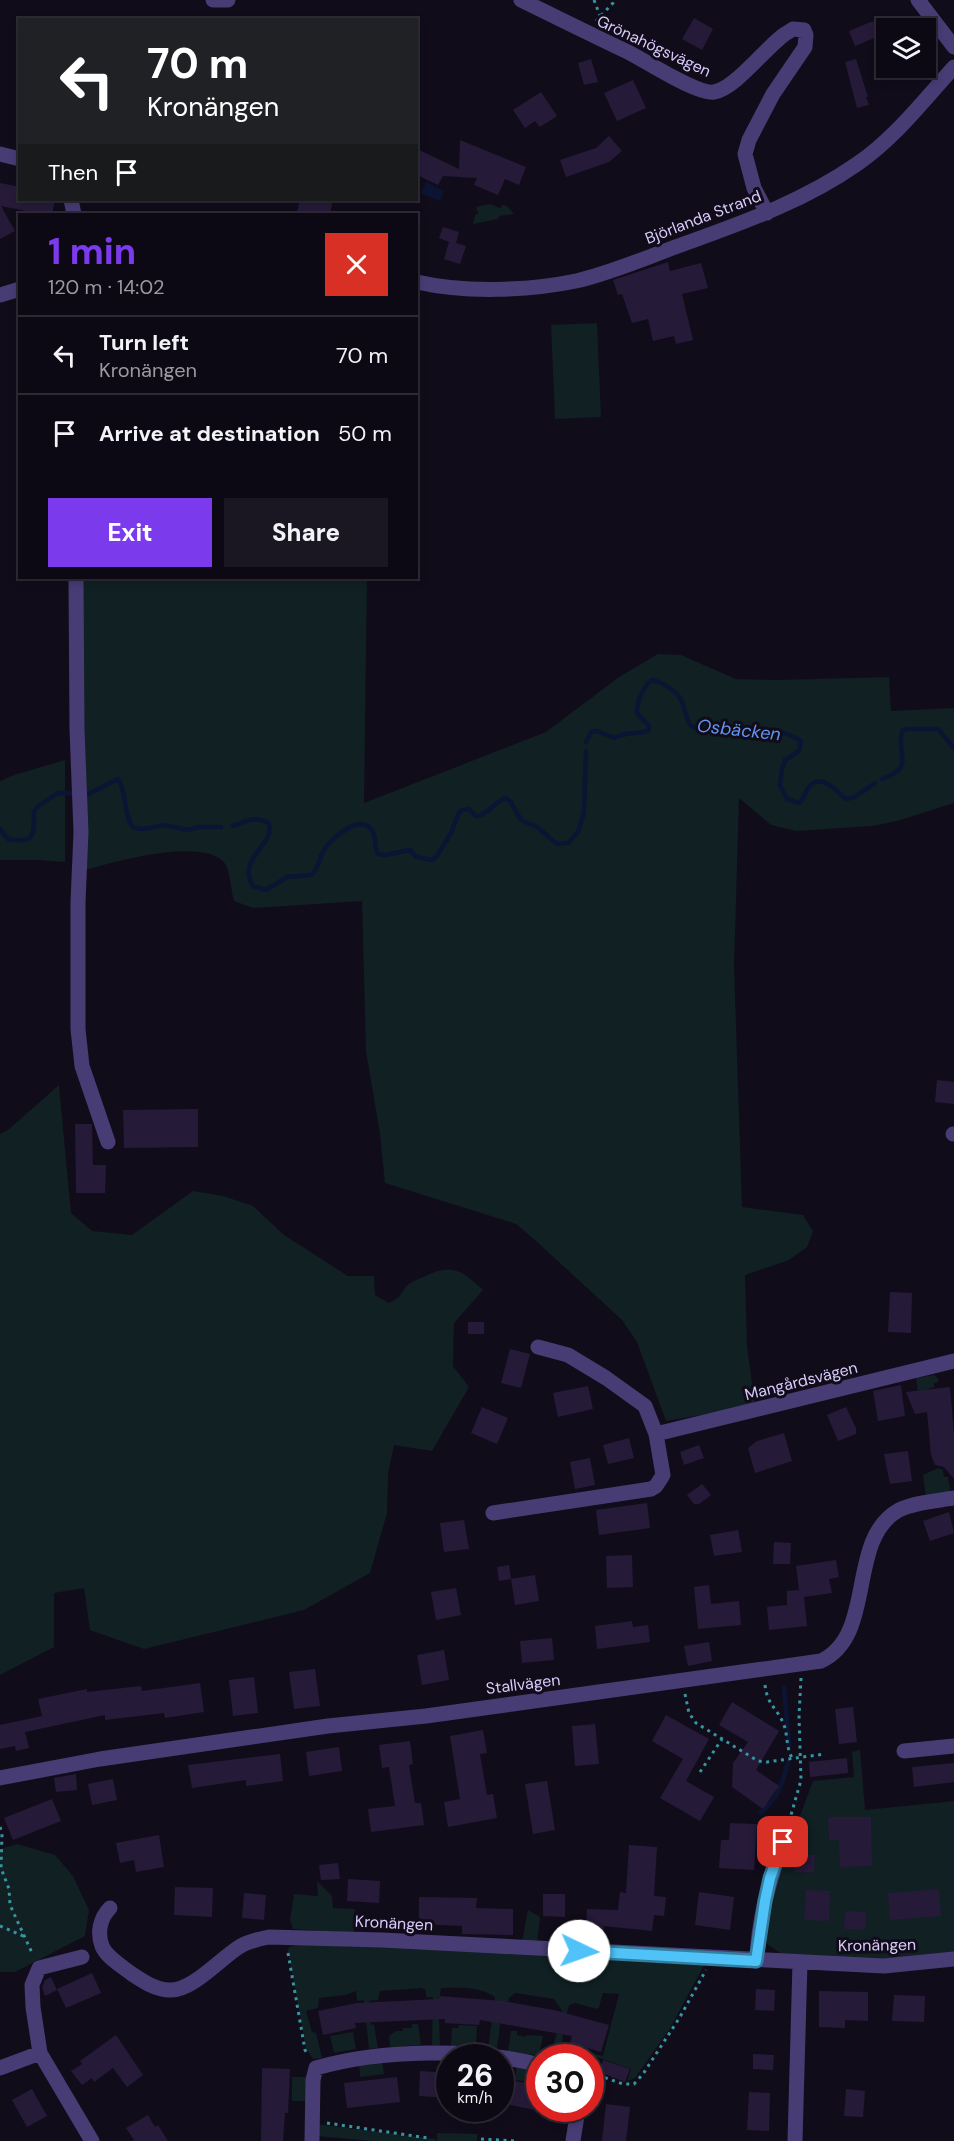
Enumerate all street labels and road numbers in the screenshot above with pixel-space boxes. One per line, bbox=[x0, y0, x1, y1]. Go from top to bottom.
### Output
street label: Grönahögsvägen bbox=[594, 10, 714, 82]
street label: Björlanda Strand bbox=[642, 185, 764, 249]
street label: Mangårdsvägen bbox=[742, 1357, 860, 1405]
street label: Stallvägen bbox=[484, 1669, 562, 1699]
street label: Kronängen bbox=[354, 1910, 434, 1936]
street label: Kronängen bbox=[838, 1934, 916, 1956]

